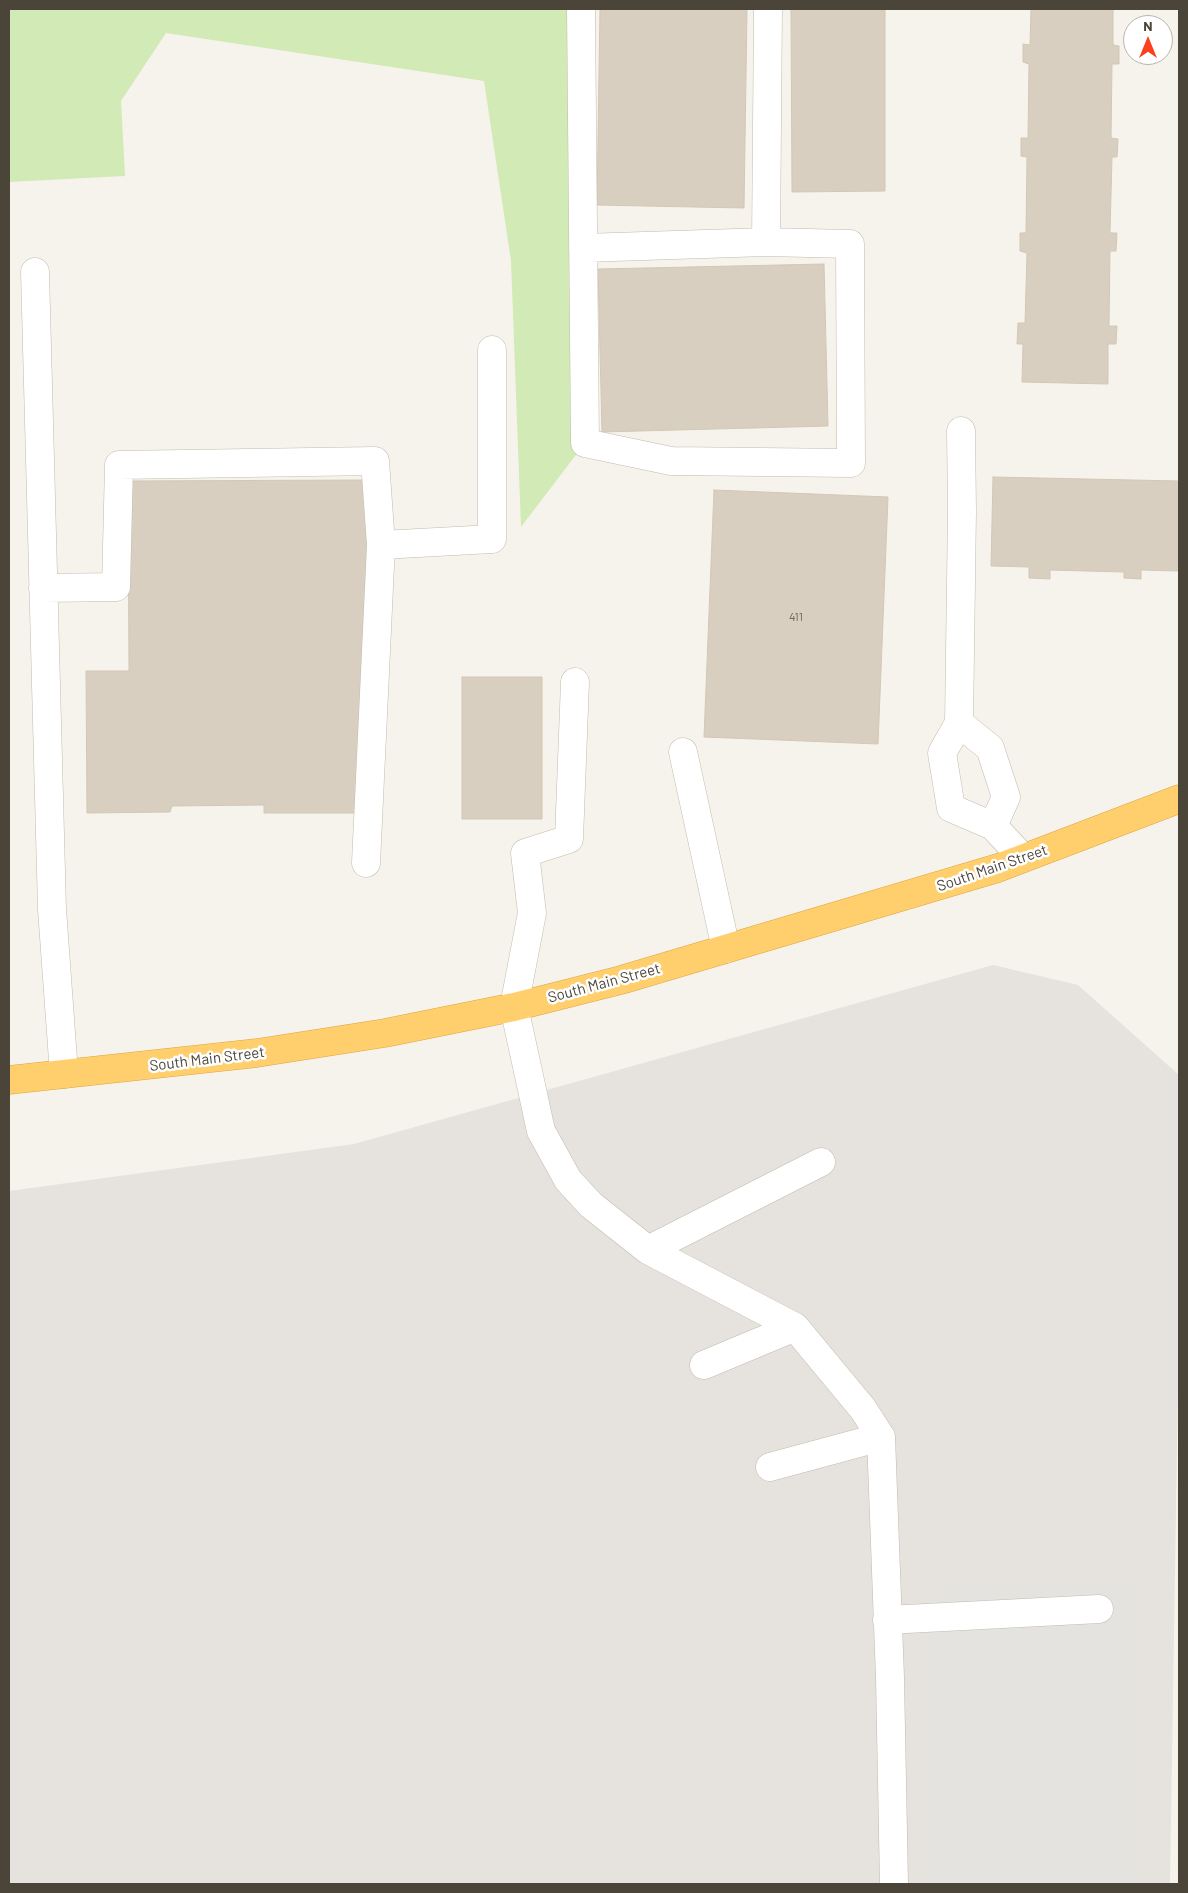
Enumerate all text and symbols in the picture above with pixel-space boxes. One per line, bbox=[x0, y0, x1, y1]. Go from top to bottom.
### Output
north arrow bbox=[1123, 15, 1173, 65]
text: N bbox=[1143, 17, 1153, 34]
house number: 411 bbox=[789, 610, 803, 624]
street label: South Main Street bbox=[934, 841, 1050, 895]
street label: South Main Street bbox=[546, 959, 662, 1007]
street label: South Main Street bbox=[148, 1043, 266, 1075]

